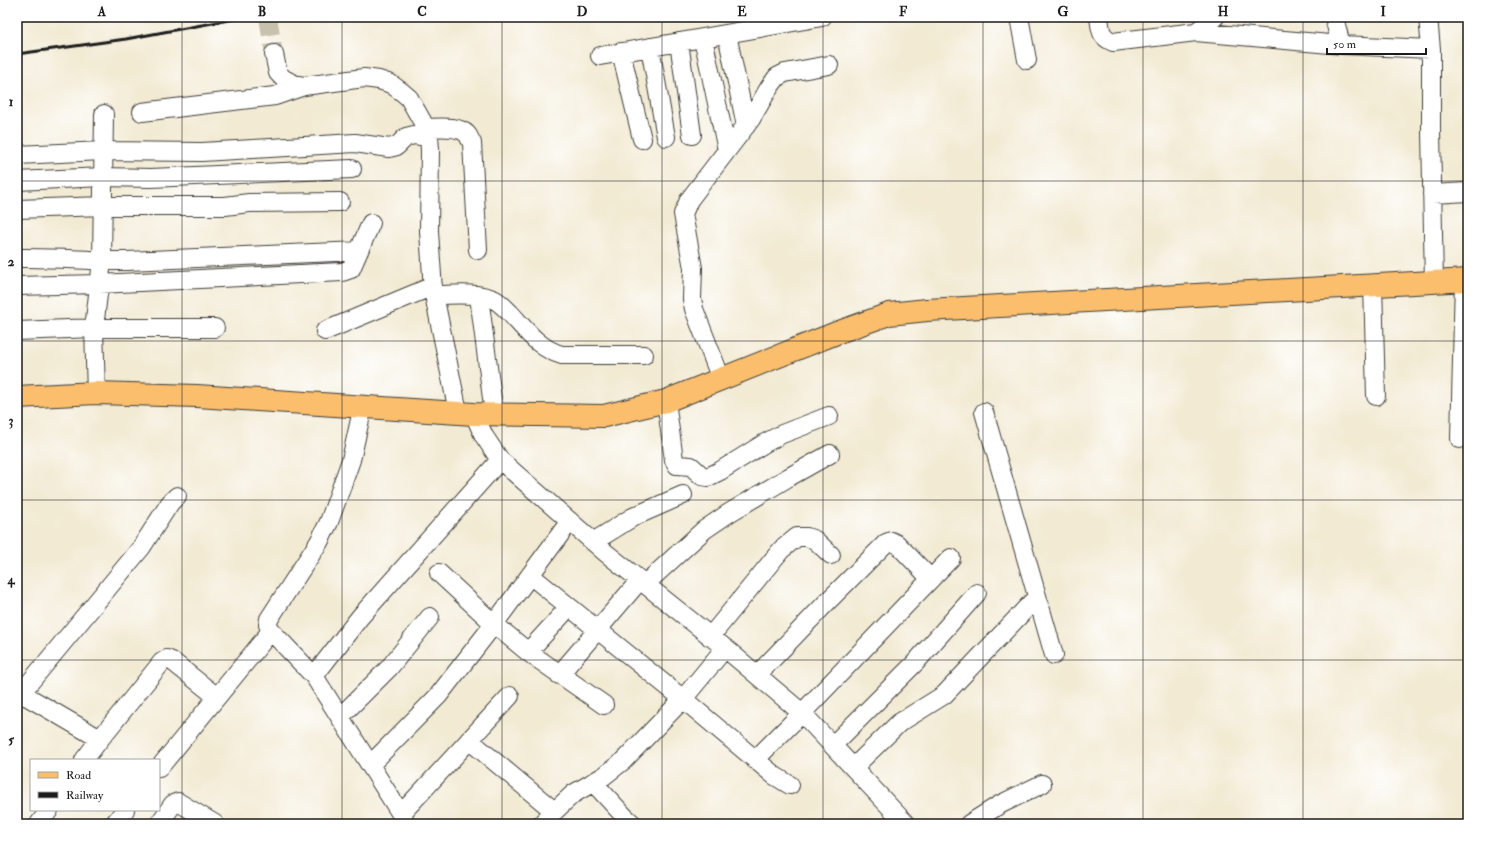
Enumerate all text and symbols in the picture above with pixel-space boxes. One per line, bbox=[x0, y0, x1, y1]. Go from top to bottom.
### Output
text: A bbox=[97, 4, 107, 20]
text: B bbox=[258, 4, 266, 20]
text: C bbox=[417, 4, 427, 20]
text: D bbox=[577, 4, 588, 20]
text: E bbox=[737, 4, 747, 20]
text: F bbox=[899, 4, 908, 20]
text: G bbox=[1058, 4, 1069, 20]
text: H bbox=[1218, 4, 1229, 20]
text: I bbox=[1380, 4, 1386, 20]
scale bar bbox=[1327, 30, 1426, 56]
text: 50 m bbox=[1333, 37, 1357, 52]
text: 1 bbox=[9, 94, 14, 110]
text: 2 bbox=[8, 254, 15, 270]
text: 3 bbox=[9, 413, 14, 429]
text: 4 bbox=[6, 572, 15, 588]
text: 5 bbox=[8, 732, 14, 748]
legend bbox=[30, 759, 160, 811]
text: Road bbox=[66, 768, 91, 783]
text: Railway bbox=[66, 788, 104, 803]

